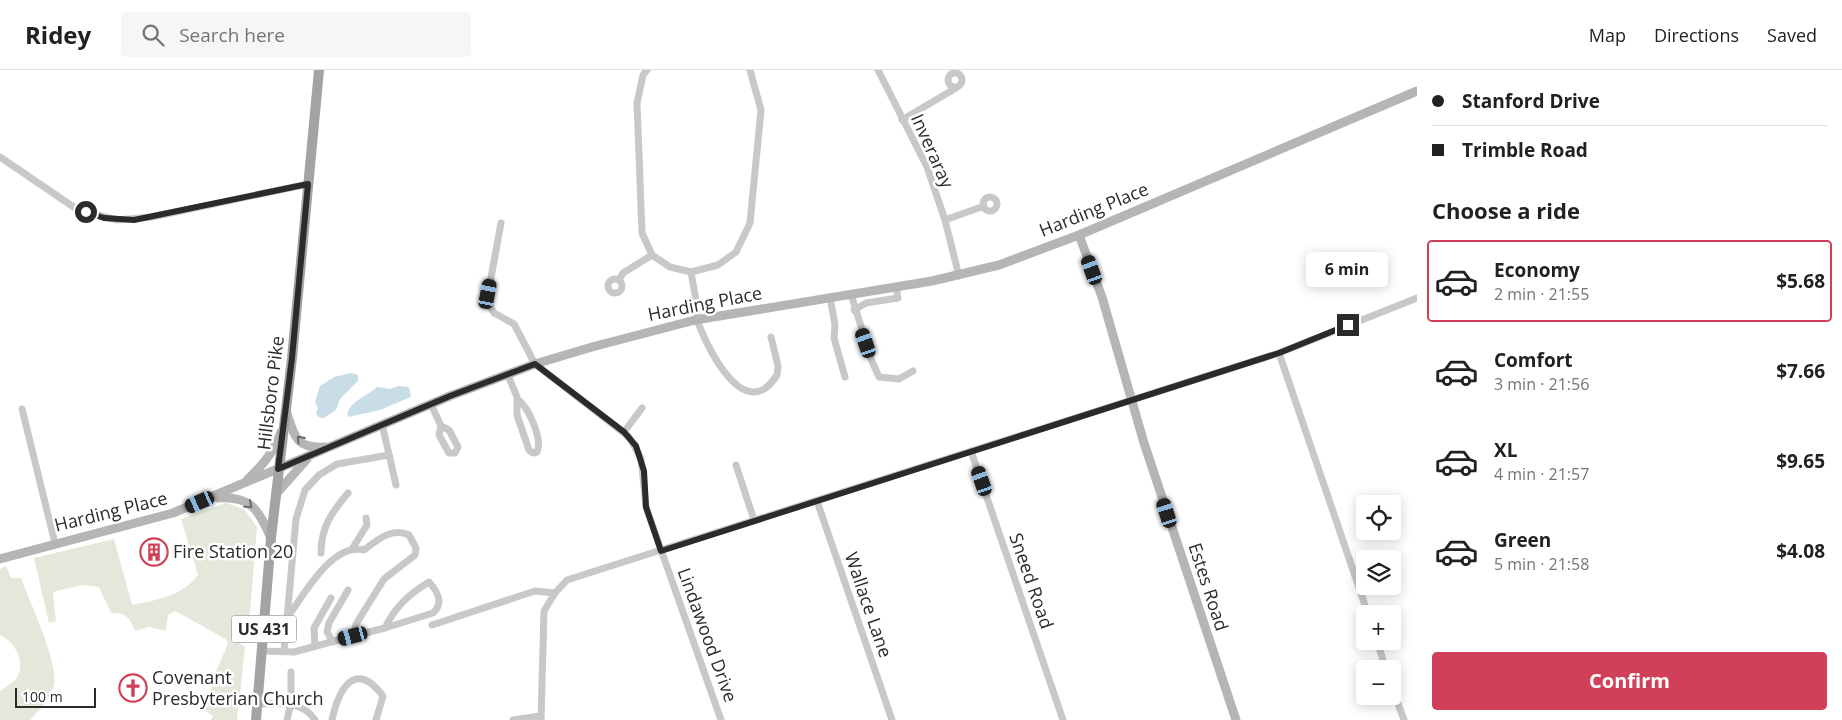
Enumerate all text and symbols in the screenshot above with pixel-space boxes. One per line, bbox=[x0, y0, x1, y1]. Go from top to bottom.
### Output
search box bbox=[121, 12, 471, 57]
text: Ridey bbox=[25, 18, 91, 51]
icon: search bbox=[139, 21, 167, 49]
text: Search here bbox=[179, 22, 285, 48]
text: Map bbox=[1589, 23, 1626, 47]
text: Directions bbox=[1654, 23, 1739, 47]
text: Saved bbox=[1767, 23, 1817, 47]
text: Stanford Drive bbox=[1462, 88, 1600, 114]
street label: Inveraray bbox=[906, 110, 960, 192]
text: Trimble Road bbox=[1462, 137, 1588, 163]
street label: Harding Place bbox=[1035, 176, 1152, 242]
text: Choose a ride bbox=[1432, 195, 1580, 225]
route start bbox=[75, 201, 97, 223]
callout: 6 min bbox=[1307, 252, 1389, 288]
car bbox=[1079, 253, 1104, 287]
text: Economy bbox=[1494, 257, 1580, 283]
text: 6 min bbox=[1325, 258, 1369, 280]
icon: car bbox=[1434, 259, 1479, 304]
text: $5.68 bbox=[1776, 268, 1825, 294]
car bbox=[477, 278, 498, 310]
street label: Harding Place bbox=[646, 280, 764, 326]
text: 2 min · 21:55 bbox=[1494, 283, 1589, 305]
route end bbox=[1337, 314, 1359, 336]
car bbox=[854, 326, 877, 360]
street label: Hillsboro Pike bbox=[251, 334, 289, 451]
text: Comfort bbox=[1494, 347, 1573, 373]
icon: car bbox=[1434, 349, 1479, 394]
text: $7.66 bbox=[1776, 358, 1825, 384]
text: 3 min · 21:56 bbox=[1494, 373, 1589, 395]
one-way arrow bbox=[297, 436, 306, 445]
text: XL bbox=[1494, 437, 1517, 463]
icon: car bbox=[1434, 439, 1479, 484]
text: $9.65 bbox=[1776, 448, 1825, 474]
text: 4 min · 21:57 bbox=[1494, 463, 1589, 485]
car bbox=[970, 464, 993, 498]
street label: Harding Place bbox=[52, 485, 170, 537]
car bbox=[183, 489, 216, 515]
map controls bbox=[1356, 495, 1401, 705]
button: locate bbox=[1356, 495, 1401, 540]
car bbox=[1155, 496, 1178, 530]
one-way arrow bbox=[243, 499, 252, 508]
text: Green bbox=[1494, 527, 1551, 553]
icon: car bbox=[1434, 529, 1479, 574]
street label: Sneed Road bbox=[1004, 530, 1060, 632]
building icon: Fire Station 20 bbox=[139, 537, 169, 567]
text: $4.08 bbox=[1776, 538, 1825, 564]
place label: Fire Station 20 bbox=[173, 539, 293, 563]
street label: Estes Road bbox=[1183, 540, 1234, 634]
street label: Wallace Lane bbox=[840, 549, 898, 660]
button: layers bbox=[1356, 550, 1401, 595]
text: 5 min · 21:58 bbox=[1494, 553, 1589, 575]
street label: Lindawood Drive bbox=[672, 564, 743, 705]
button: + bbox=[1356, 605, 1401, 650]
road number: US 431 bbox=[232, 616, 296, 642]
car bbox=[336, 625, 369, 647]
button: Confirm bbox=[1432, 652, 1827, 710]
button: − bbox=[1356, 660, 1401, 705]
place label: Covenant Presbyterian Church bbox=[152, 665, 323, 710]
church icon: Covenant Presbyterian Church bbox=[118, 673, 148, 703]
scale bar bbox=[15, 685, 96, 708]
text: 100 m bbox=[22, 687, 63, 706]

